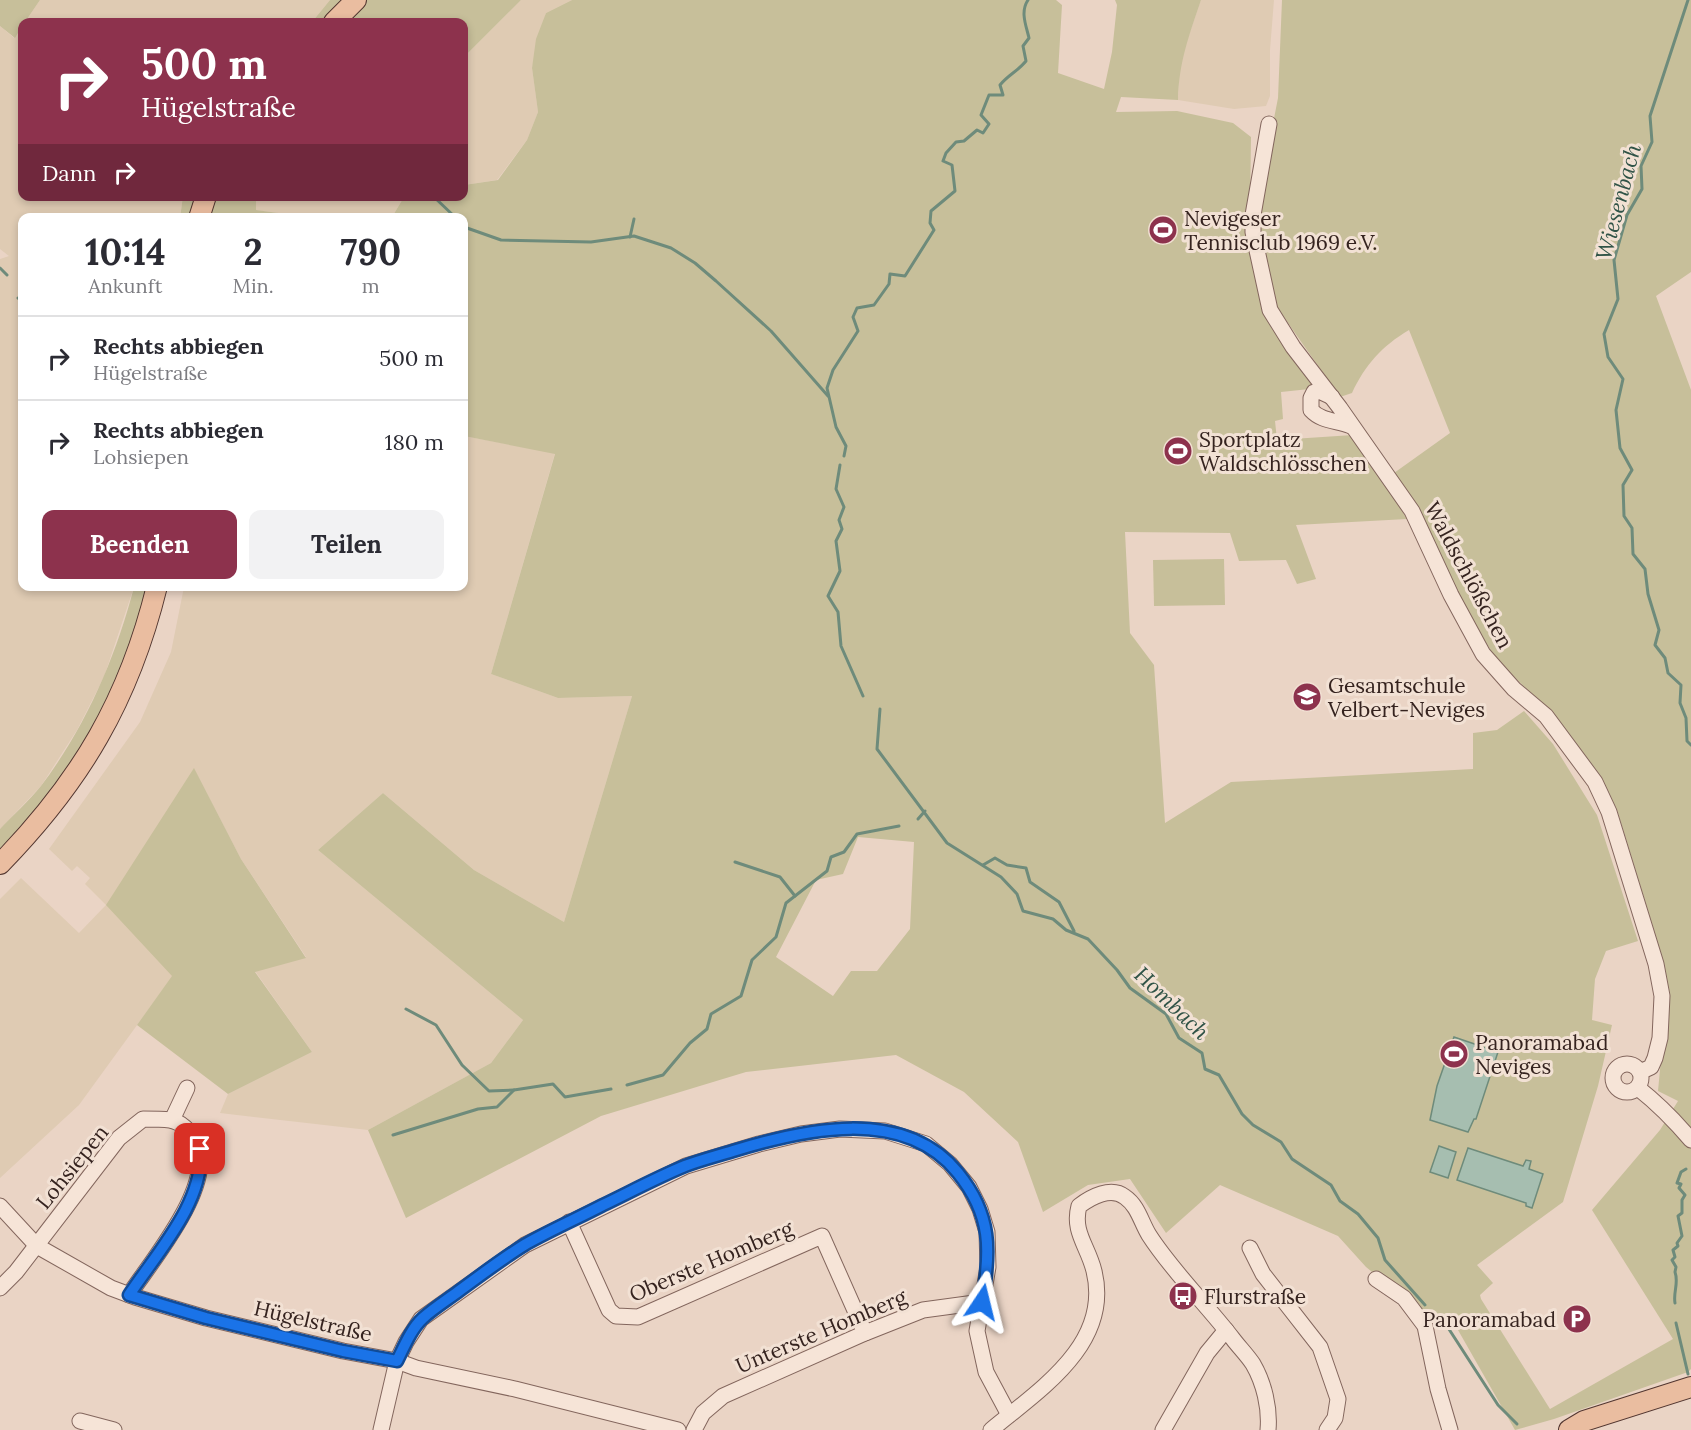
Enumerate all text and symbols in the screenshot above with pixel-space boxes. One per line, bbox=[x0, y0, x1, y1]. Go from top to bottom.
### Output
text: 500 m bbox=[141, 37, 267, 91]
icon: right bbox=[42, 42, 120, 120]
text: Hügelstraße bbox=[141, 90, 296, 124]
water label: Wiesenbach bbox=[1589, 140, 1647, 263]
icon: right bbox=[108, 156, 141, 189]
text: Dann bbox=[42, 159, 96, 187]
place label: Nevigeser Tennisclub 1969 e.V. bbox=[1184, 205, 1378, 256]
sports icon: Nevigeser Tennisclub 1969 e.V. bbox=[1147, 214, 1179, 246]
text: 10:14 bbox=[85, 229, 166, 275]
text: 2 bbox=[244, 229, 263, 275]
text: 790 bbox=[341, 229, 401, 275]
text: Ankunft bbox=[88, 273, 162, 298]
text: Min. bbox=[233, 273, 274, 298]
text: m bbox=[362, 273, 380, 298]
text: Rechts abbiegen bbox=[93, 332, 264, 360]
icon: right bbox=[42, 342, 75, 375]
text: 500 m bbox=[379, 344, 444, 372]
text: Hügelstraße bbox=[93, 360, 208, 385]
text: Rechts abbiegen bbox=[93, 416, 264, 444]
icon: right bbox=[42, 426, 75, 459]
place label: Sportplatz Waldschlösschen bbox=[1199, 426, 1367, 477]
text: 180 m bbox=[385, 428, 444, 456]
sports icon: Sportplatz Waldschlösschen bbox=[1162, 435, 1194, 467]
text: Lohsiepen bbox=[93, 444, 189, 469]
street label: Waldschlößchen bbox=[1419, 497, 1519, 653]
button: Beenden bbox=[42, 510, 237, 579]
button: Teilen bbox=[249, 510, 444, 579]
place label: Gesamtschule Velbert-Neviges bbox=[1327, 672, 1485, 723]
school or university icon: Gesamtschule Velbert-Neviges bbox=[1291, 681, 1323, 713]
water label: Hombach bbox=[1129, 960, 1216, 1046]
place label: Panoramabad Neviges bbox=[1475, 1029, 1608, 1080]
sports icon: Panoramabad Neviges bbox=[1438, 1038, 1470, 1070]
street label: Lohsiepen bbox=[30, 1119, 114, 1215]
pin bbox=[174, 1123, 225, 1174]
icon: arrive bbox=[183, 1132, 216, 1165]
street label: Oberste Homberg bbox=[625, 1214, 797, 1308]
position arrow bbox=[950, 1270, 1014, 1334]
bus stop icon: Flurstraße bbox=[1167, 1280, 1199, 1312]
street label: Unterste Homberg bbox=[732, 1283, 911, 1379]
place label: Flurstraße bbox=[1204, 1283, 1306, 1310]
street label: Hügelstraße bbox=[251, 1294, 375, 1348]
parking icon: Panoramabad bbox=[1561, 1303, 1593, 1335]
place label: Panoramabad bbox=[1423, 1306, 1556, 1333]

